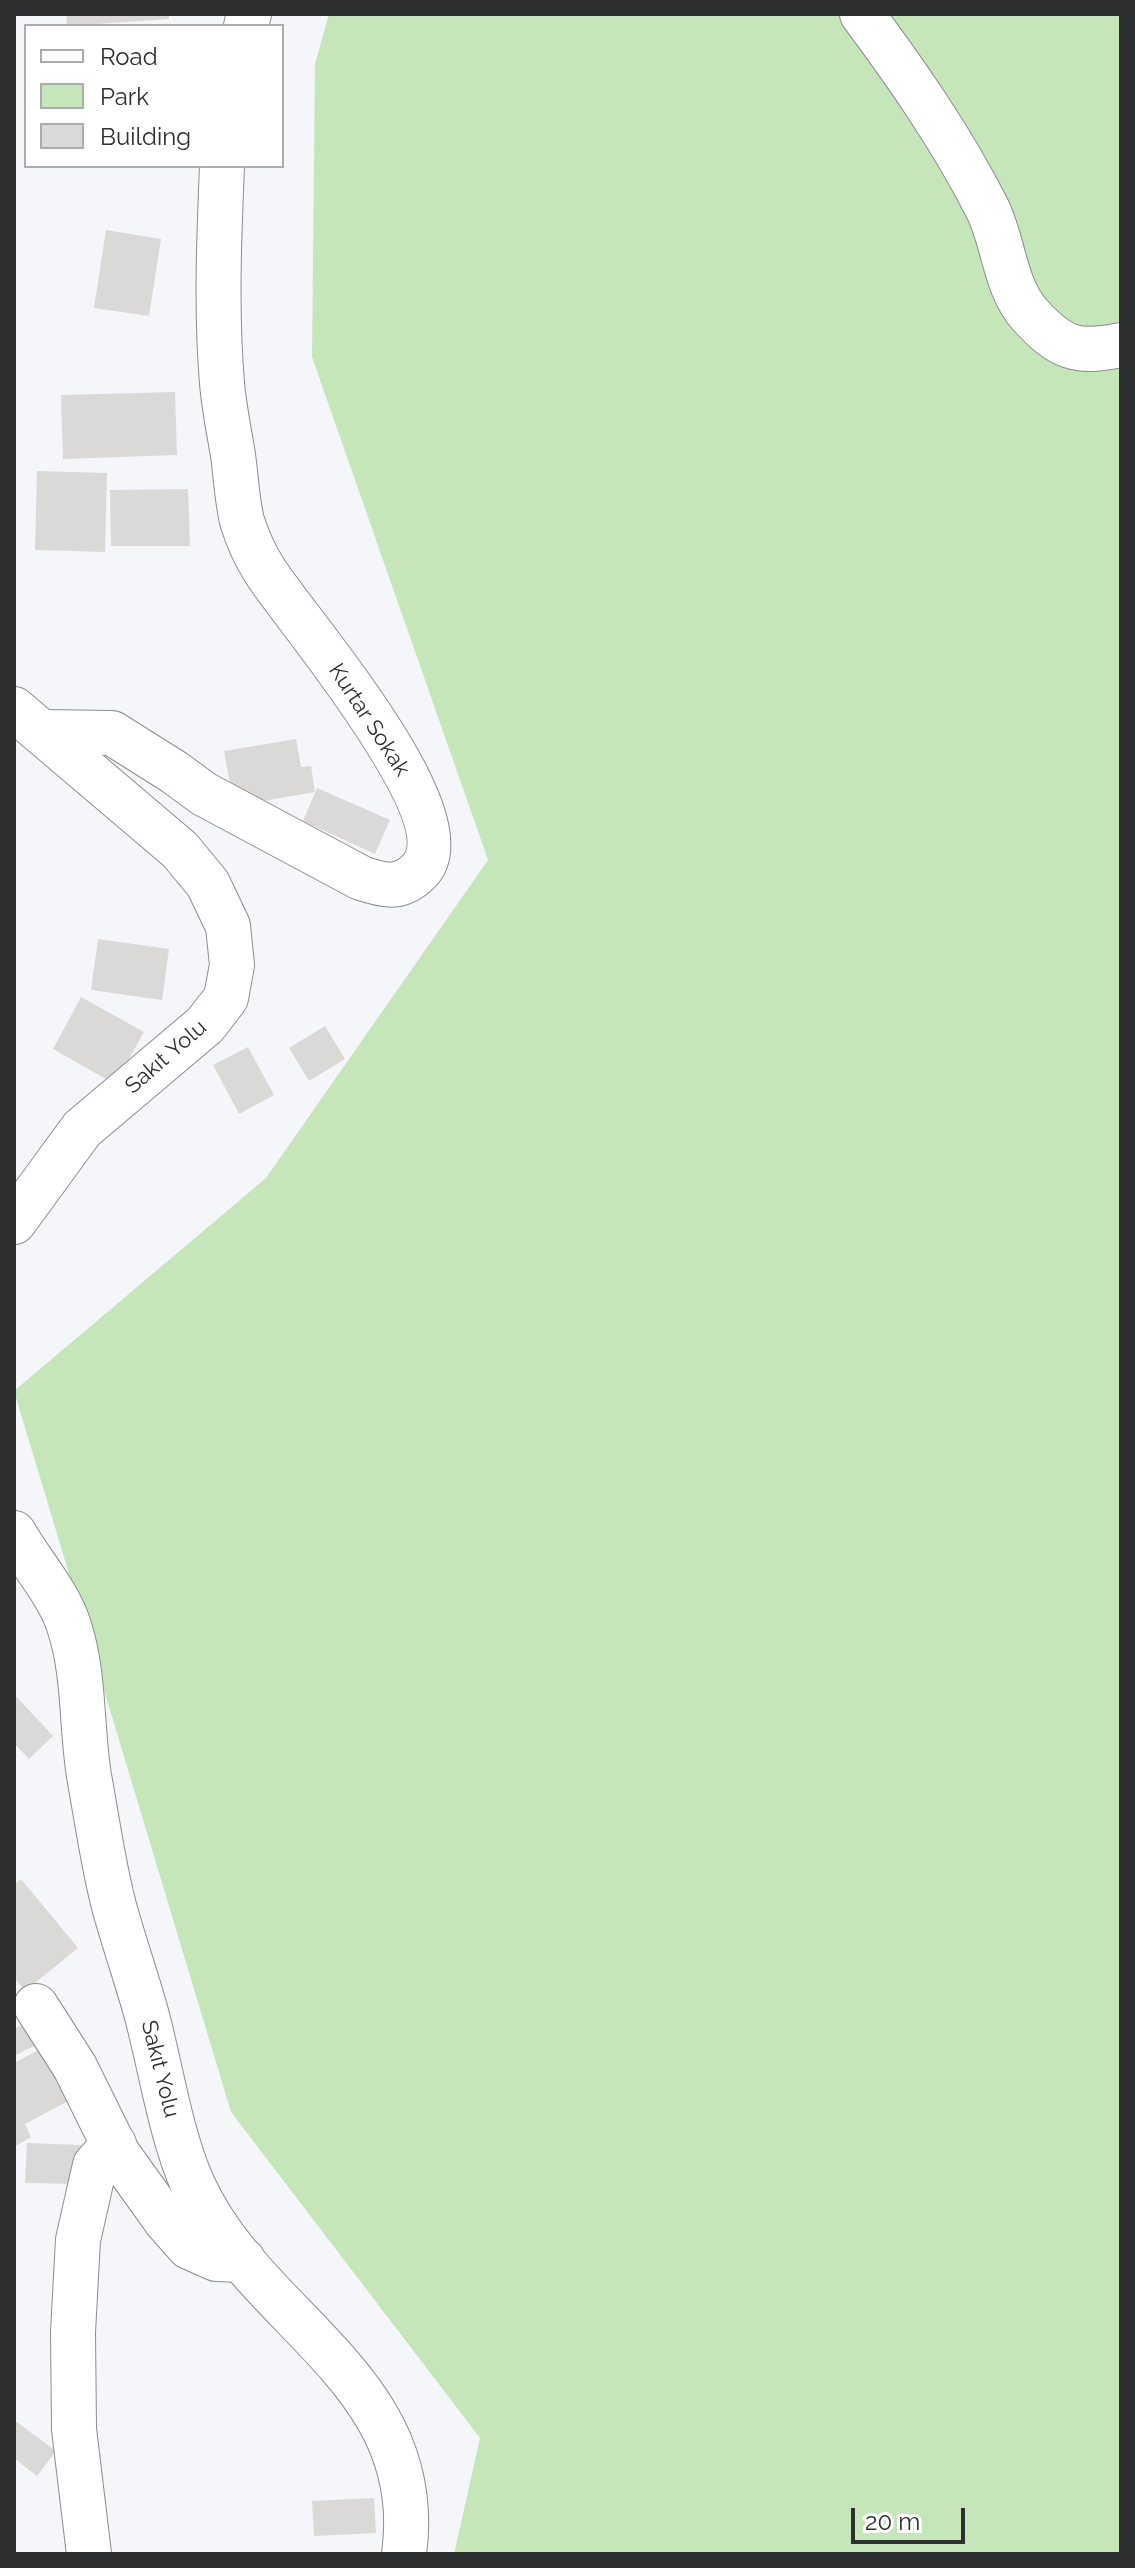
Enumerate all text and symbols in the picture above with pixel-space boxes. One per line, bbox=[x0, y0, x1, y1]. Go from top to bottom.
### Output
legend bbox=[24, 24, 284, 168]
text: Road bbox=[100, 42, 158, 71]
text: Park bbox=[100, 82, 149, 111]
text: Building bbox=[100, 122, 191, 151]
street label: Kurtar Sokak bbox=[323, 659, 415, 781]
street label: Sakıt Yolu bbox=[120, 1014, 212, 1100]
street label: Sakıt Yolu bbox=[135, 2018, 185, 2120]
scale bar bbox=[855, 2492, 969, 2542]
text: 20 m bbox=[865, 2507, 920, 2536]

